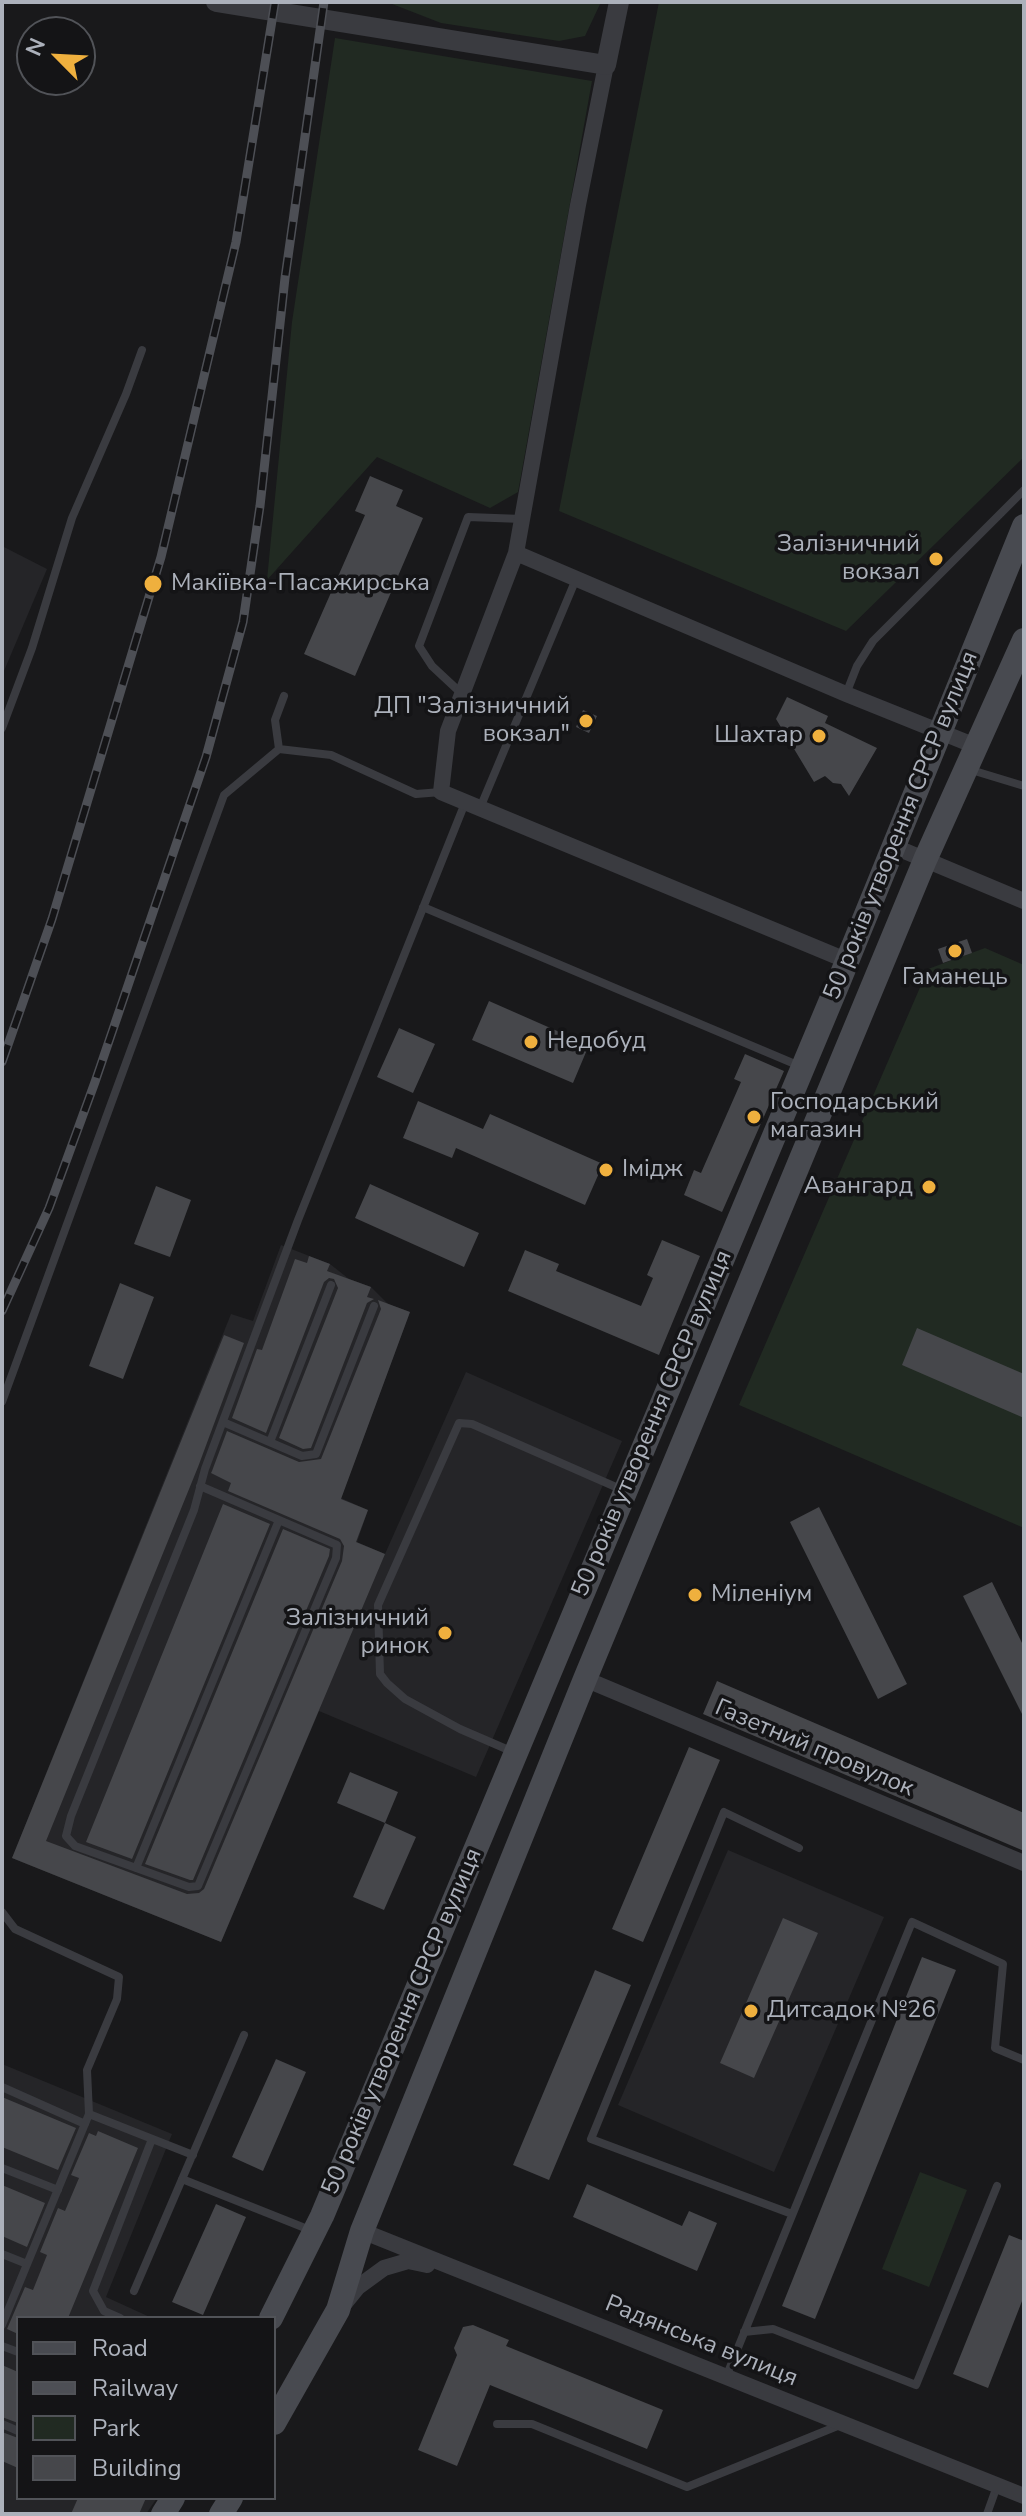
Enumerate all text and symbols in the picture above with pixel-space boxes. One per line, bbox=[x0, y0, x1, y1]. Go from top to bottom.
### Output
north arrow bbox=[16, 16, 96, 96]
text: N bbox=[19, 33, 53, 61]
place label: Залізничний вокзал bbox=[777, 531, 920, 587]
marker: Залізничний вокзал bbox=[927, 550, 945, 568]
place label: Макіївка-Пасажирська bbox=[171, 570, 430, 598]
marker: Макіївка-Пасажирська bbox=[142, 573, 164, 595]
street label: 50 років утворення СРСР вулиця bbox=[819, 647, 985, 1005]
place label: ДП "Залізничний вокзал" bbox=[374, 693, 570, 749]
marker: ДП "Залізничний вокзал" bbox=[577, 712, 595, 730]
place label: Шахтар bbox=[714, 722, 803, 750]
marker: Шахтар bbox=[810, 727, 828, 745]
marker: Гаманець bbox=[946, 942, 964, 960]
place label: Гаманець bbox=[902, 964, 1008, 992]
place label: Недобуд bbox=[547, 1028, 646, 1056]
marker: Недобуд bbox=[522, 1033, 540, 1051]
place label: Господарський магазин bbox=[770, 1089, 939, 1145]
marker: Господарський магазин bbox=[745, 1108, 763, 1126]
place label: Імідж bbox=[622, 1156, 683, 1184]
marker: Імідж bbox=[597, 1161, 615, 1179]
place label: Авангард bbox=[804, 1173, 913, 1201]
marker: Авангард bbox=[920, 1178, 938, 1196]
street label: 50 років утворення СРСР вулиця bbox=[567, 1246, 739, 1602]
place label: Міленіум bbox=[711, 1581, 812, 1609]
marker: Міленіум bbox=[686, 1586, 704, 1604]
place label: Залізничний ринок bbox=[286, 1605, 429, 1661]
marker: Залізничний ринок bbox=[436, 1624, 454, 1642]
street label: Газетний провулок bbox=[710, 1694, 918, 1804]
street label: 50 років утворення СРСР вулиця bbox=[317, 1844, 489, 2200]
place label: Дитсадок №26 bbox=[767, 1997, 936, 2025]
marker: Дитсадок №26 bbox=[742, 2002, 760, 2020]
street label: Радянська вулиця bbox=[601, 2290, 801, 2394]
legend bbox=[16, 2316, 276, 2500]
text: Road bbox=[92, 2332, 148, 2364]
text: Railway bbox=[92, 2372, 178, 2404]
text: Park bbox=[92, 2412, 140, 2444]
text: Building bbox=[92, 2452, 182, 2484]

